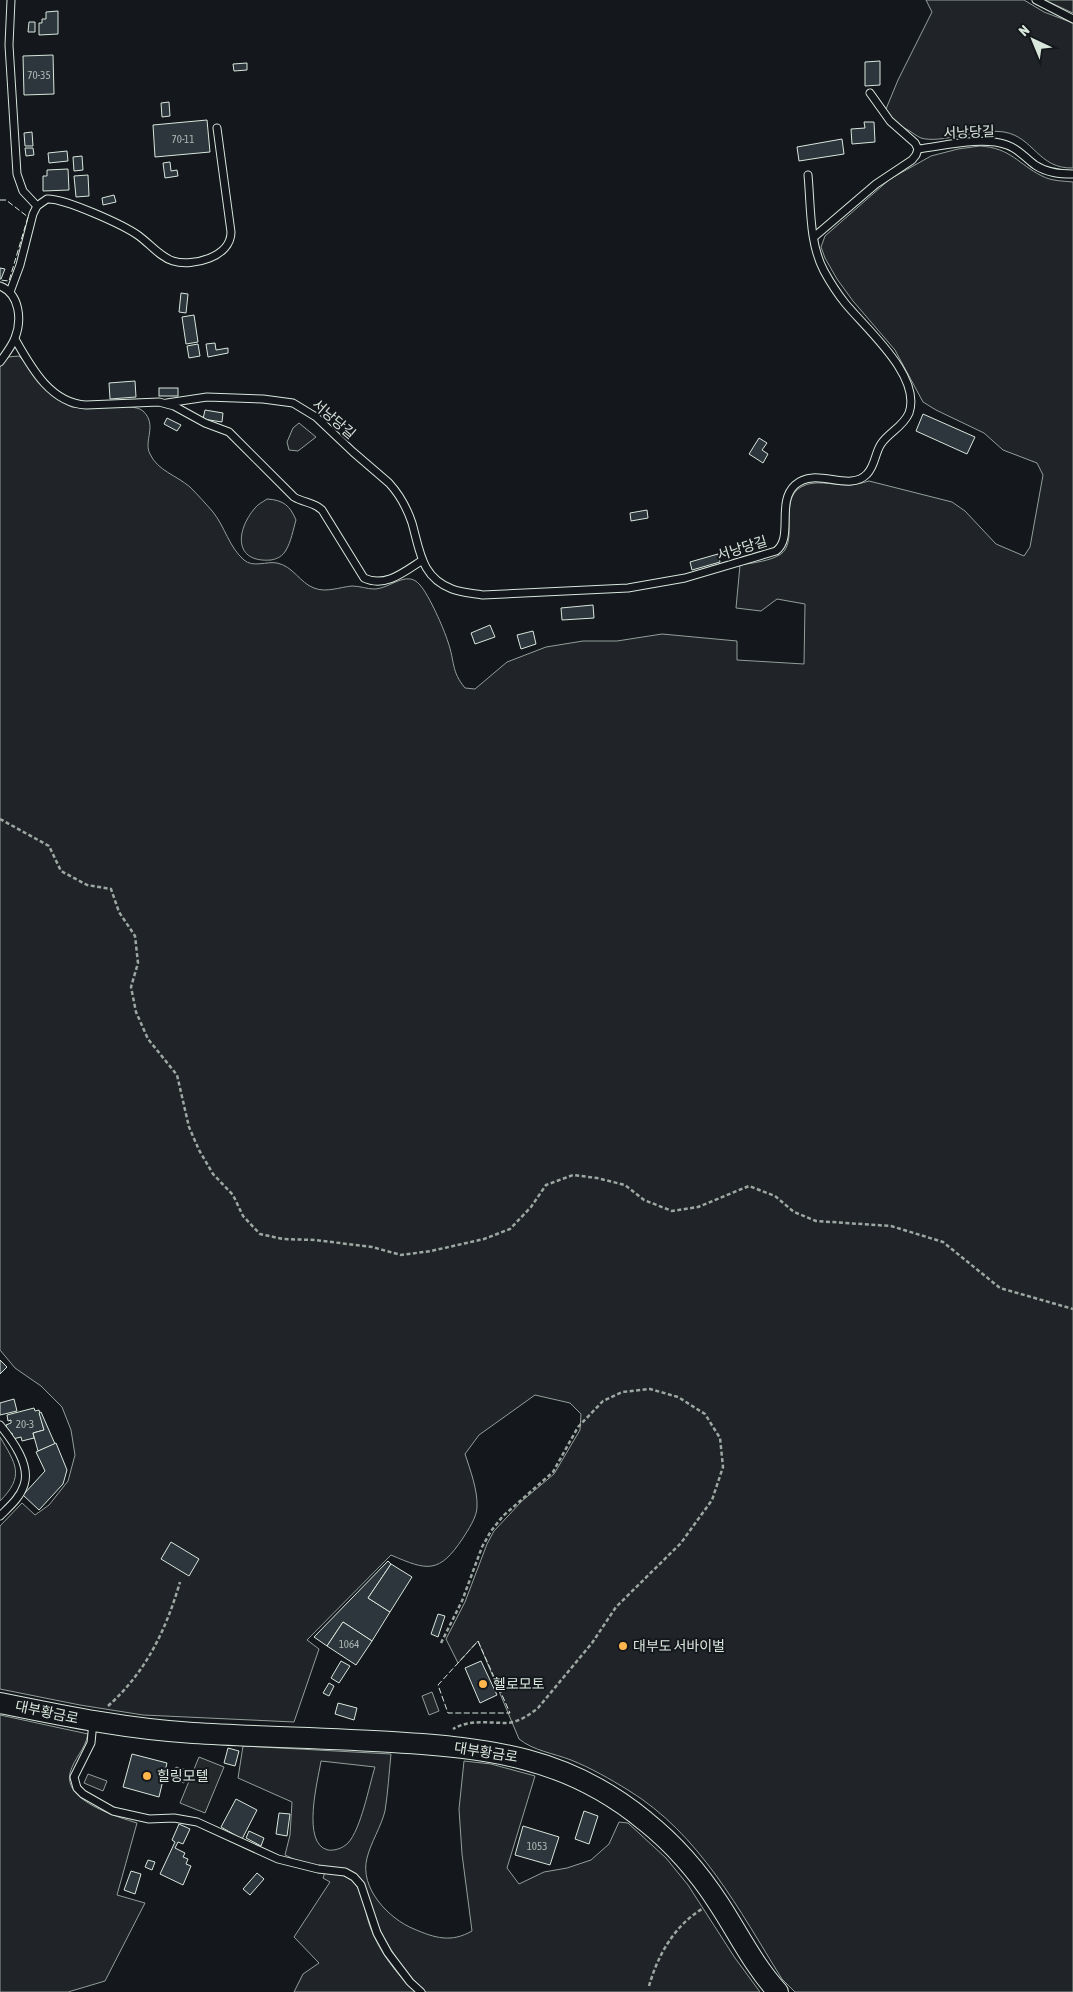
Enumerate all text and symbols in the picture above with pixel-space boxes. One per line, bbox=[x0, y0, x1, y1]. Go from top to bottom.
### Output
north arrow bbox=[1008, 15, 1058, 65]
text: N bbox=[1015, 22, 1032, 39]
house number: 70-35 bbox=[27, 69, 51, 81]
street label: 서낭당길 bbox=[943, 123, 995, 141]
house number: 70-11 bbox=[172, 133, 194, 145]
street label: 서낭당길 bbox=[309, 396, 359, 442]
street label: 서낭당길 bbox=[715, 533, 769, 563]
house number: 20-3 bbox=[16, 1418, 34, 1430]
house number: 1064 bbox=[339, 1638, 359, 1650]
place label: 대부도 서바이벌 bbox=[633, 1638, 725, 1654]
marker: 대부도 서바이벌 bbox=[617, 1640, 629, 1652]
place label: 헬로모토 bbox=[493, 1676, 545, 1692]
marker: 헬로모토 bbox=[477, 1678, 489, 1690]
street label: 대부황금로 bbox=[14, 1697, 80, 1727]
street label: 대부황금로 bbox=[453, 1739, 519, 1765]
place label: 힐링모텔 bbox=[157, 1768, 209, 1784]
marker: 힐링모텔 bbox=[141, 1770, 153, 1782]
house number: 1053 bbox=[527, 1840, 547, 1852]

